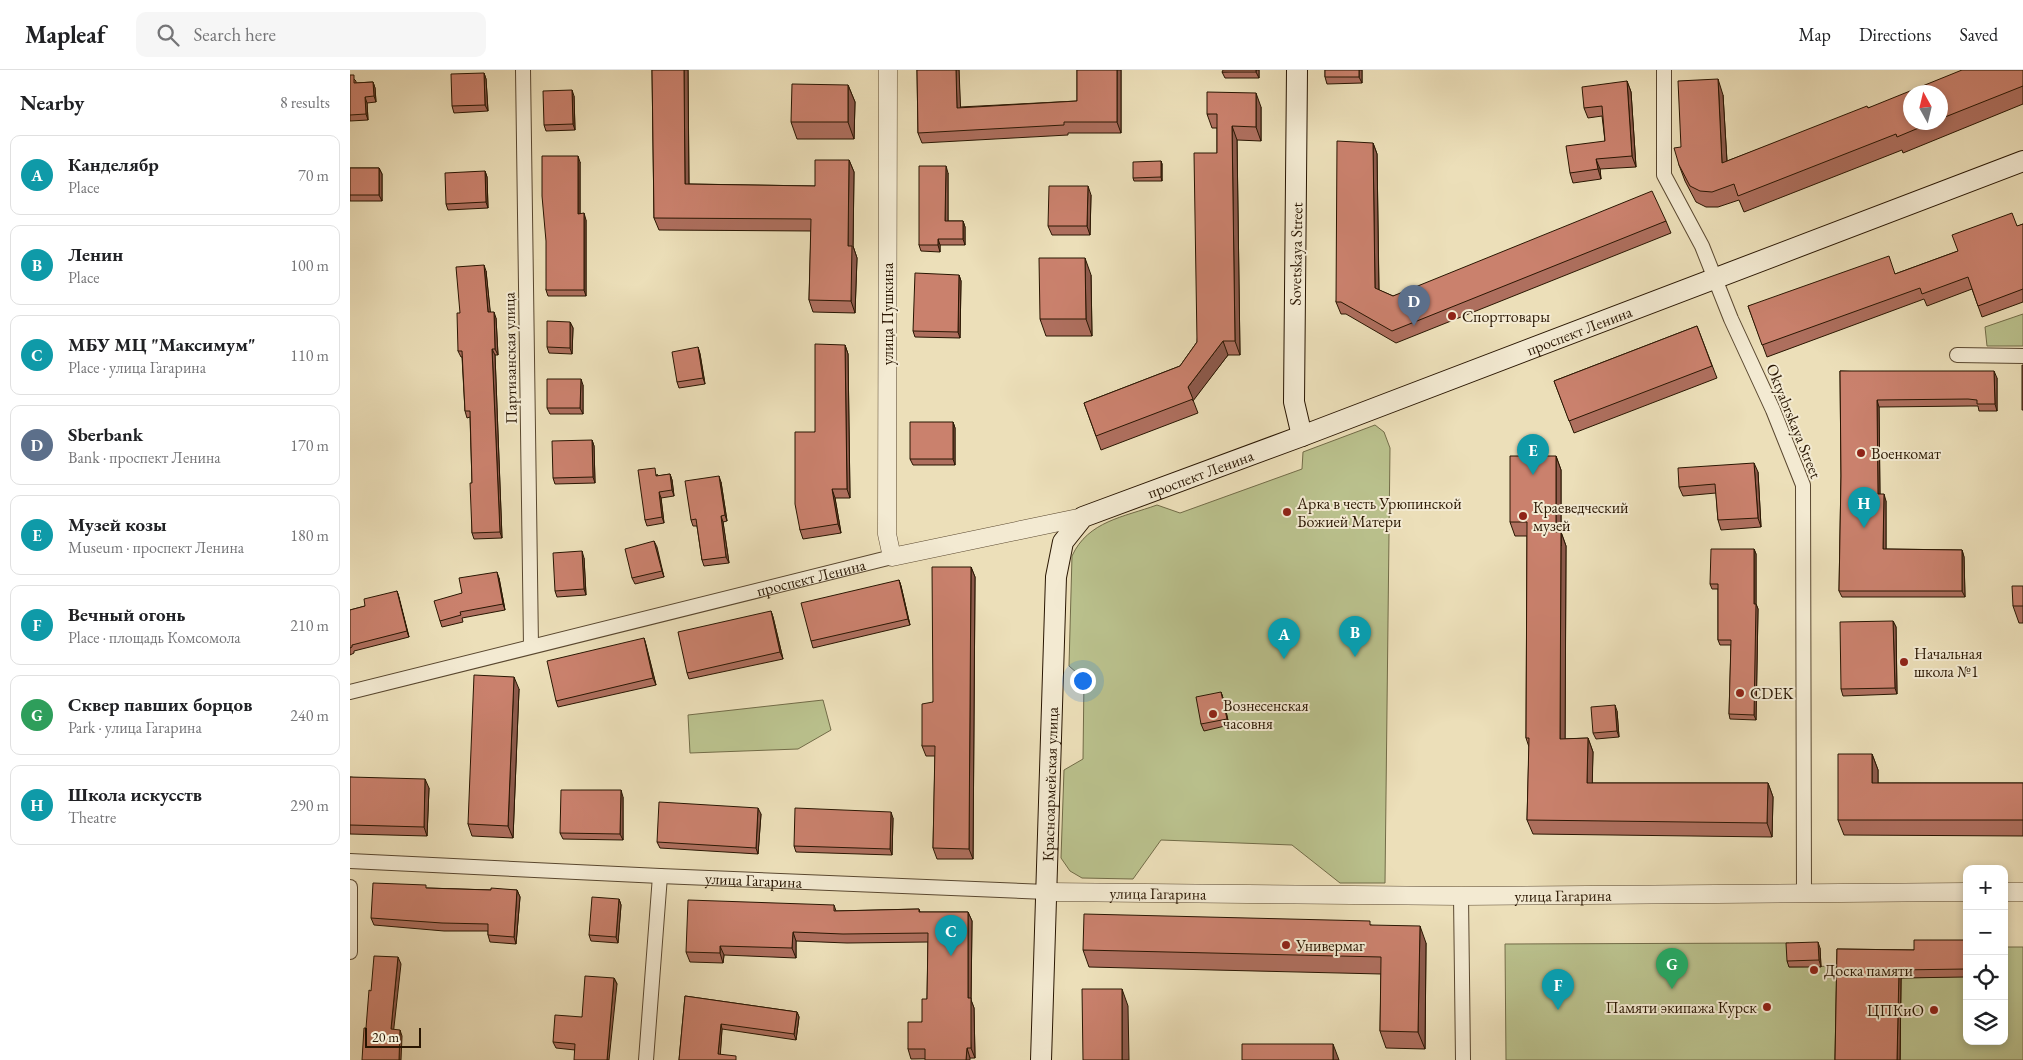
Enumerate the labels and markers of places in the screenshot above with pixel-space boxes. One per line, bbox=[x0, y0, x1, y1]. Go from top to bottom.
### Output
pin: D bbox=[1398, 285, 1430, 326]
place label: Спорттовары bbox=[1462, 306, 1550, 327]
marker: Спорттовары bbox=[1446, 310, 1458, 322]
pin: E bbox=[1517, 434, 1549, 475]
place label: Военкомат bbox=[1871, 443, 1941, 464]
marker: Военкомат bbox=[1855, 447, 1867, 459]
pin: H bbox=[1848, 487, 1880, 528]
place label: Арка в честь Урюпинской Божией Матери bbox=[1296, 493, 1462, 532]
place label: Краеведческий музей bbox=[1533, 497, 1629, 536]
marker: Арка в честь Урюпинской Божией Матери bbox=[1281, 506, 1293, 518]
marker: Краеведческий музей bbox=[1517, 510, 1529, 522]
pin: B bbox=[1339, 616, 1371, 657]
pin: A bbox=[1268, 618, 1300, 659]
place label: Начальная школа №1 bbox=[1914, 643, 1982, 682]
marker: Начальная школа №1 bbox=[1898, 656, 1910, 668]
place label: CDEK bbox=[1750, 683, 1794, 704]
marker: CDEK bbox=[1734, 687, 1746, 699]
place label: Вознесенская часовня bbox=[1223, 695, 1309, 734]
marker: Вознесенская часовня bbox=[1207, 708, 1219, 720]
pin: C bbox=[935, 915, 967, 956]
place label: Универмаг bbox=[1295, 935, 1365, 956]
marker: Универмаг bbox=[1280, 939, 1292, 951]
pin: G bbox=[1656, 948, 1688, 989]
place label: Доска памяти bbox=[1824, 960, 1914, 981]
marker: Доска памяти bbox=[1808, 964, 1820, 976]
pin: F bbox=[1542, 969, 1574, 1010]
place label: Памяти экипажа Курск bbox=[1605, 997, 1757, 1018]
place label: ЦПКиО bbox=[1867, 1000, 1924, 1021]
marker: Памяти экипажа Курск bbox=[1761, 1001, 1773, 1013]
marker: ЦПКиО bbox=[1928, 1004, 1940, 1016]

